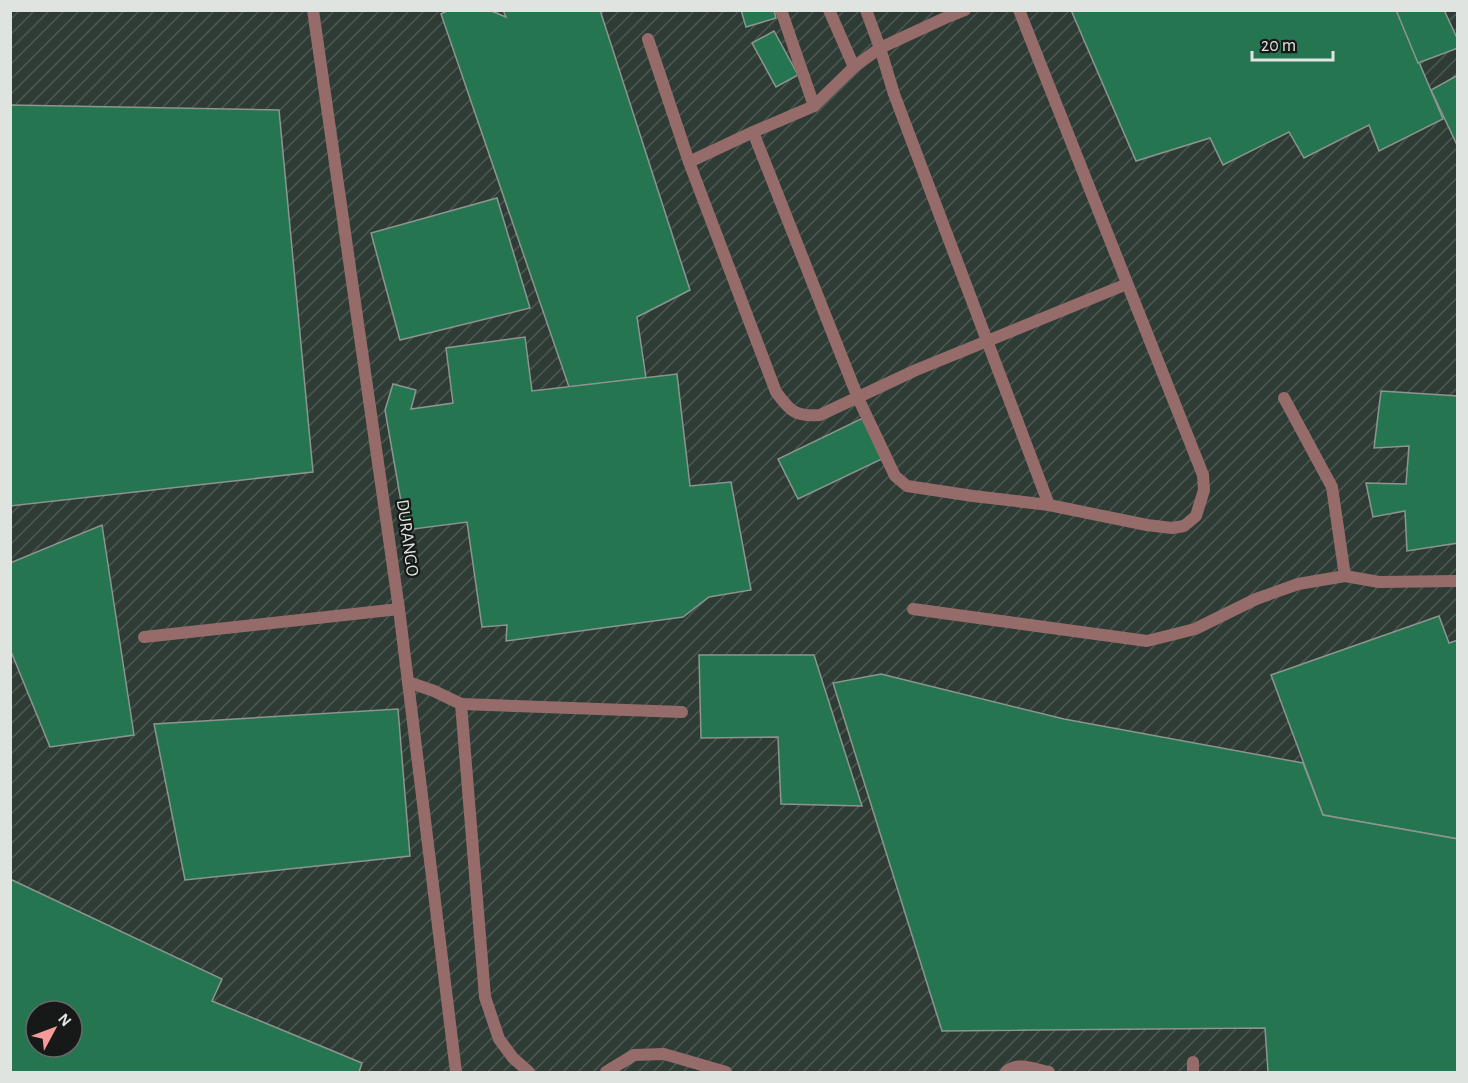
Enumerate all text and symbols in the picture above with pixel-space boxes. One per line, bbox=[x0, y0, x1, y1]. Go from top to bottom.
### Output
scale bar bbox=[1252, 24, 1333, 62]
text: 20 m bbox=[1261, 37, 1296, 55]
street label: DURANGO bbox=[393, 498, 421, 578]
north arrow bbox=[24, 999, 84, 1059]
text: N bbox=[55, 1010, 74, 1029]

